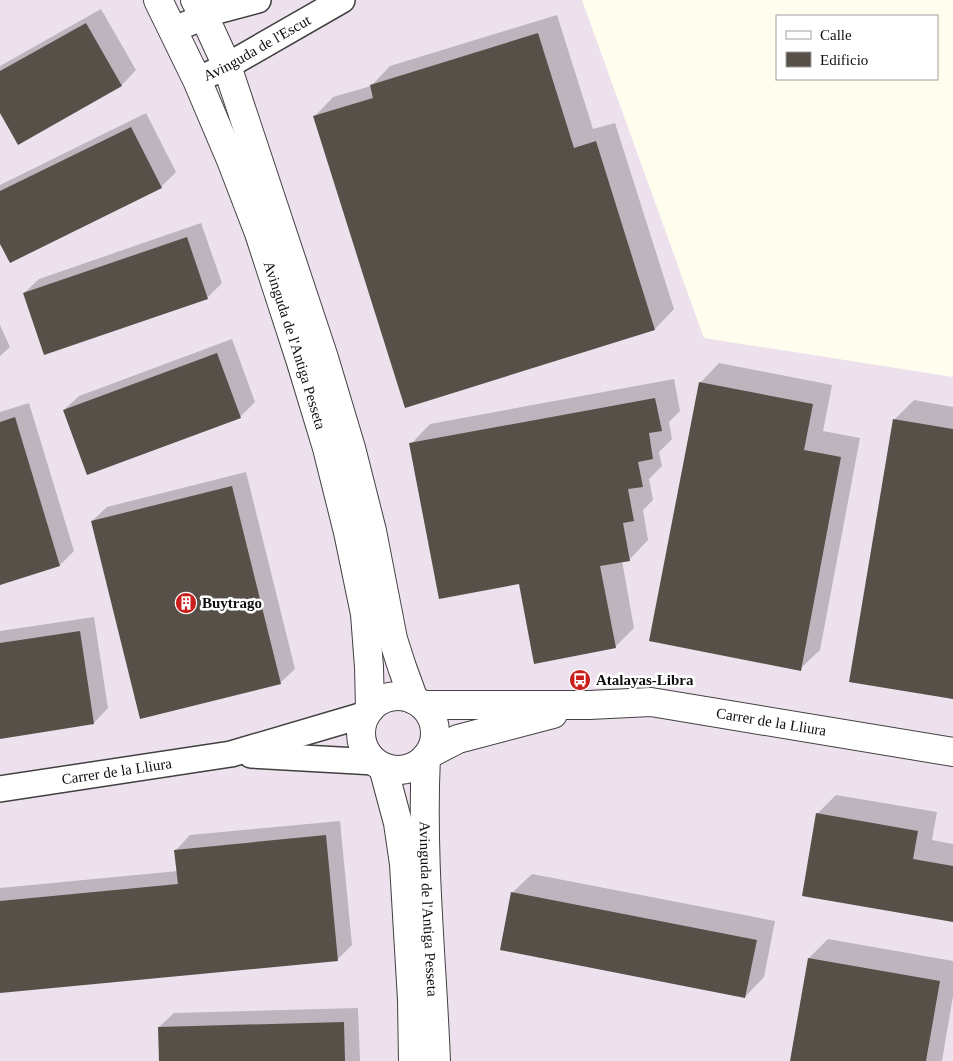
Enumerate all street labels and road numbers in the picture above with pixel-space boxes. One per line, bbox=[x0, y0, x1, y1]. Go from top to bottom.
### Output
street label: Avinguda de l'Escut bbox=[201, 11, 314, 84]
street label: Avinguda de l'Antiga Pesseta bbox=[261, 259, 329, 432]
street label: Carrer de la Lliura bbox=[715, 705, 828, 739]
street label: Carrer de la Lliura bbox=[60, 755, 173, 788]
street label: Avinguda de l'Antiga Pesseta bbox=[417, 821, 441, 997]

